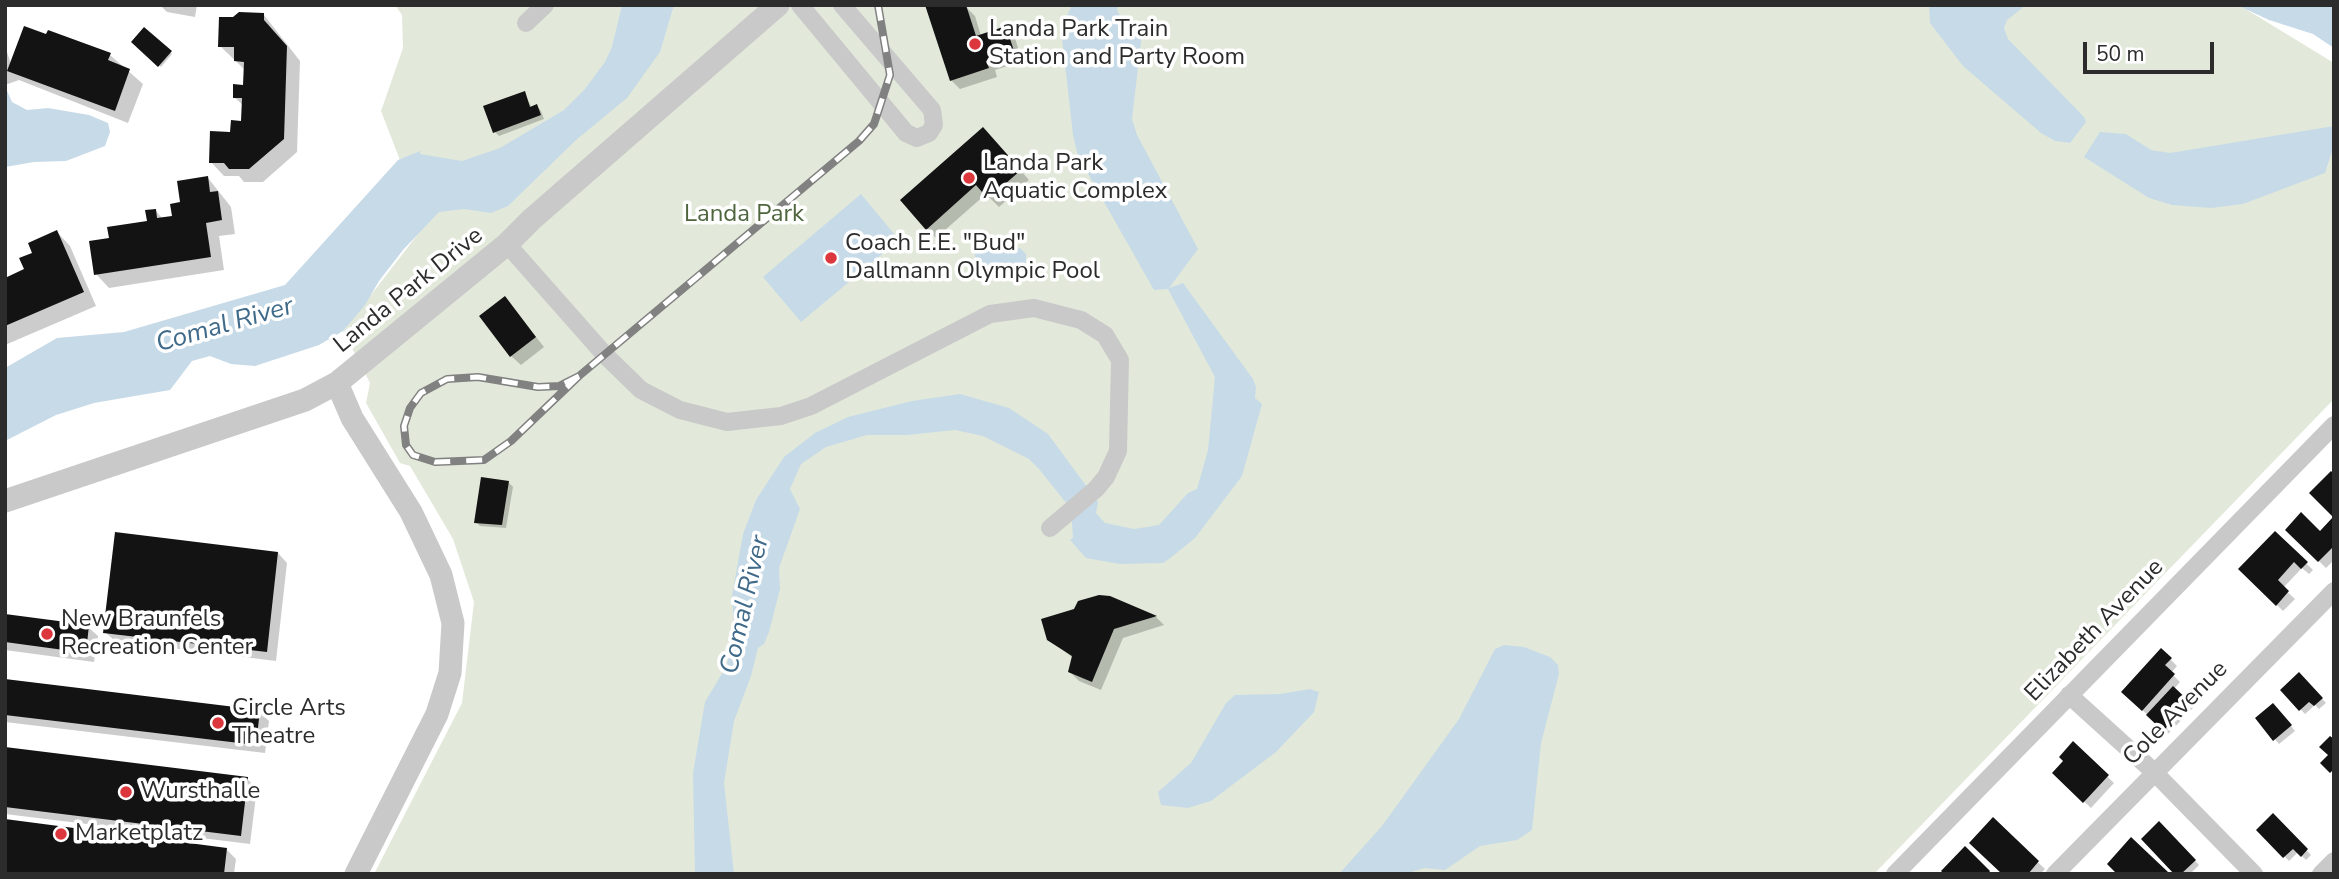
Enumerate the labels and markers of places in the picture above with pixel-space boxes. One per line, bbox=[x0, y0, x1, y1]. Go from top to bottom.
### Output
place label: Landa Park Train Station and Party Room bbox=[989, 16, 1245, 72]
marker: Landa Park Train Station and Party Room bbox=[967, 36, 983, 52]
place label: Landa Park Aquatic Complex bbox=[983, 150, 1167, 206]
marker: Landa Park Aquatic Complex bbox=[961, 170, 977, 186]
place label: Coach E.E. "Bud" Dallmann Olympic Pool bbox=[845, 230, 1100, 286]
marker: Coach E.E. "Bud" Dallmann Olympic Pool bbox=[823, 250, 839, 266]
place label: New Braunfels Recreation Center bbox=[61, 606, 253, 662]
marker: New Braunfels Recreation Center bbox=[39, 626, 55, 642]
place label: Circle Arts Theatre bbox=[232, 695, 346, 751]
marker: Circle Arts Theatre bbox=[210, 715, 226, 731]
place label: Wursthalle bbox=[140, 778, 260, 806]
marker: Wursthalle bbox=[118, 784, 134, 800]
place label: Marketplatz bbox=[75, 820, 203, 848]
marker: Marketplatz bbox=[53, 826, 69, 842]

